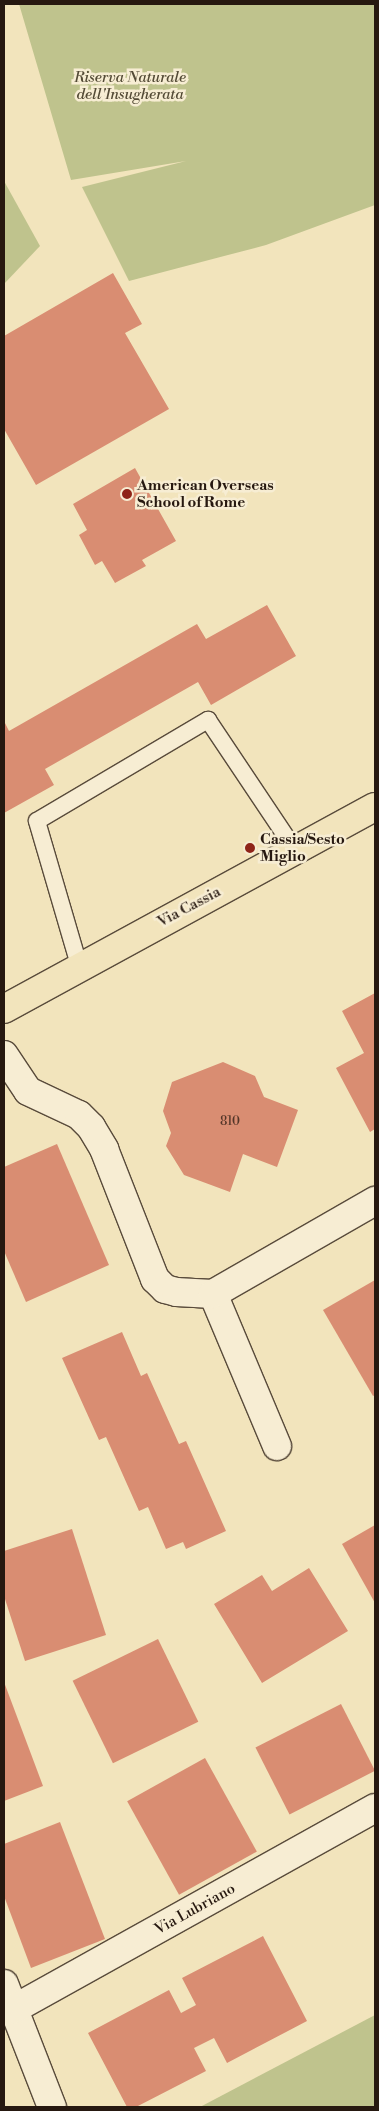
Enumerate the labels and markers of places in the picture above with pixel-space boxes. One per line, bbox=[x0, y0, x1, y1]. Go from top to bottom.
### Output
place label: American Overseas School of Rome bbox=[137, 476, 274, 511]
marker: American Overseas School of Rome bbox=[121, 488, 133, 500]
place label: Cassia/Sesto Miglio bbox=[260, 830, 345, 865]
marker: Cassia/Sesto Miglio bbox=[244, 842, 256, 854]

